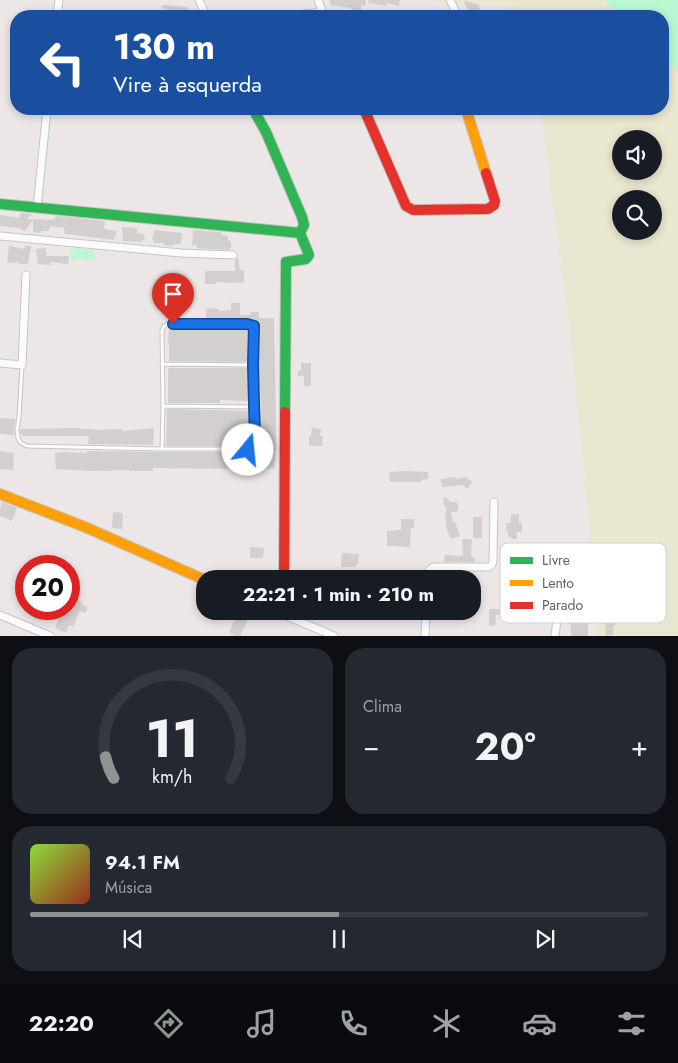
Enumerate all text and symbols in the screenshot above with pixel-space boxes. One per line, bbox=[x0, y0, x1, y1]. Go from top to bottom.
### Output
text: 130 m bbox=[113, 22, 215, 72]
icon: left bbox=[30, 30, 95, 95]
text: Vire à esquerda bbox=[113, 68, 262, 100]
map controls bbox=[612, 130, 662, 240]
button: sound bbox=[612, 130, 662, 180]
button: search bbox=[612, 190, 662, 240]
pin bbox=[152, 273, 194, 324]
icon: arrive bbox=[159, 280, 187, 308]
position arrow bbox=[221, 423, 273, 475]
legend bbox=[500, 543, 666, 623]
text: Livre bbox=[542, 550, 570, 570]
speed limit sign: 20 bbox=[15, 555, 80, 620]
text: Lento bbox=[542, 573, 574, 593]
text: 22:21 · 1 min · 210 m bbox=[243, 581, 434, 608]
text: Parado bbox=[542, 595, 584, 615]
text: Clima bbox=[363, 695, 402, 718]
text: 11 bbox=[146, 701, 199, 777]
text: 20° bbox=[474, 719, 536, 774]
text: − bbox=[363, 726, 380, 767]
text: + bbox=[631, 726, 648, 767]
text: km/h bbox=[152, 764, 193, 790]
text: 94.1 FM bbox=[105, 849, 180, 876]
text: Música bbox=[105, 876, 152, 899]
icon: previous bbox=[119, 925, 147, 953]
icon: pause bbox=[325, 925, 353, 953]
icon: next bbox=[531, 925, 559, 953]
icon: directions bbox=[151, 1006, 186, 1041]
icon: music bbox=[244, 1006, 279, 1041]
icon: phone bbox=[336, 1006, 371, 1041]
icon: climate bbox=[429, 1006, 464, 1041]
icon: car bbox=[522, 1006, 557, 1041]
icon: filters bbox=[614, 1006, 649, 1041]
text: 22:20 bbox=[29, 1007, 94, 1039]

